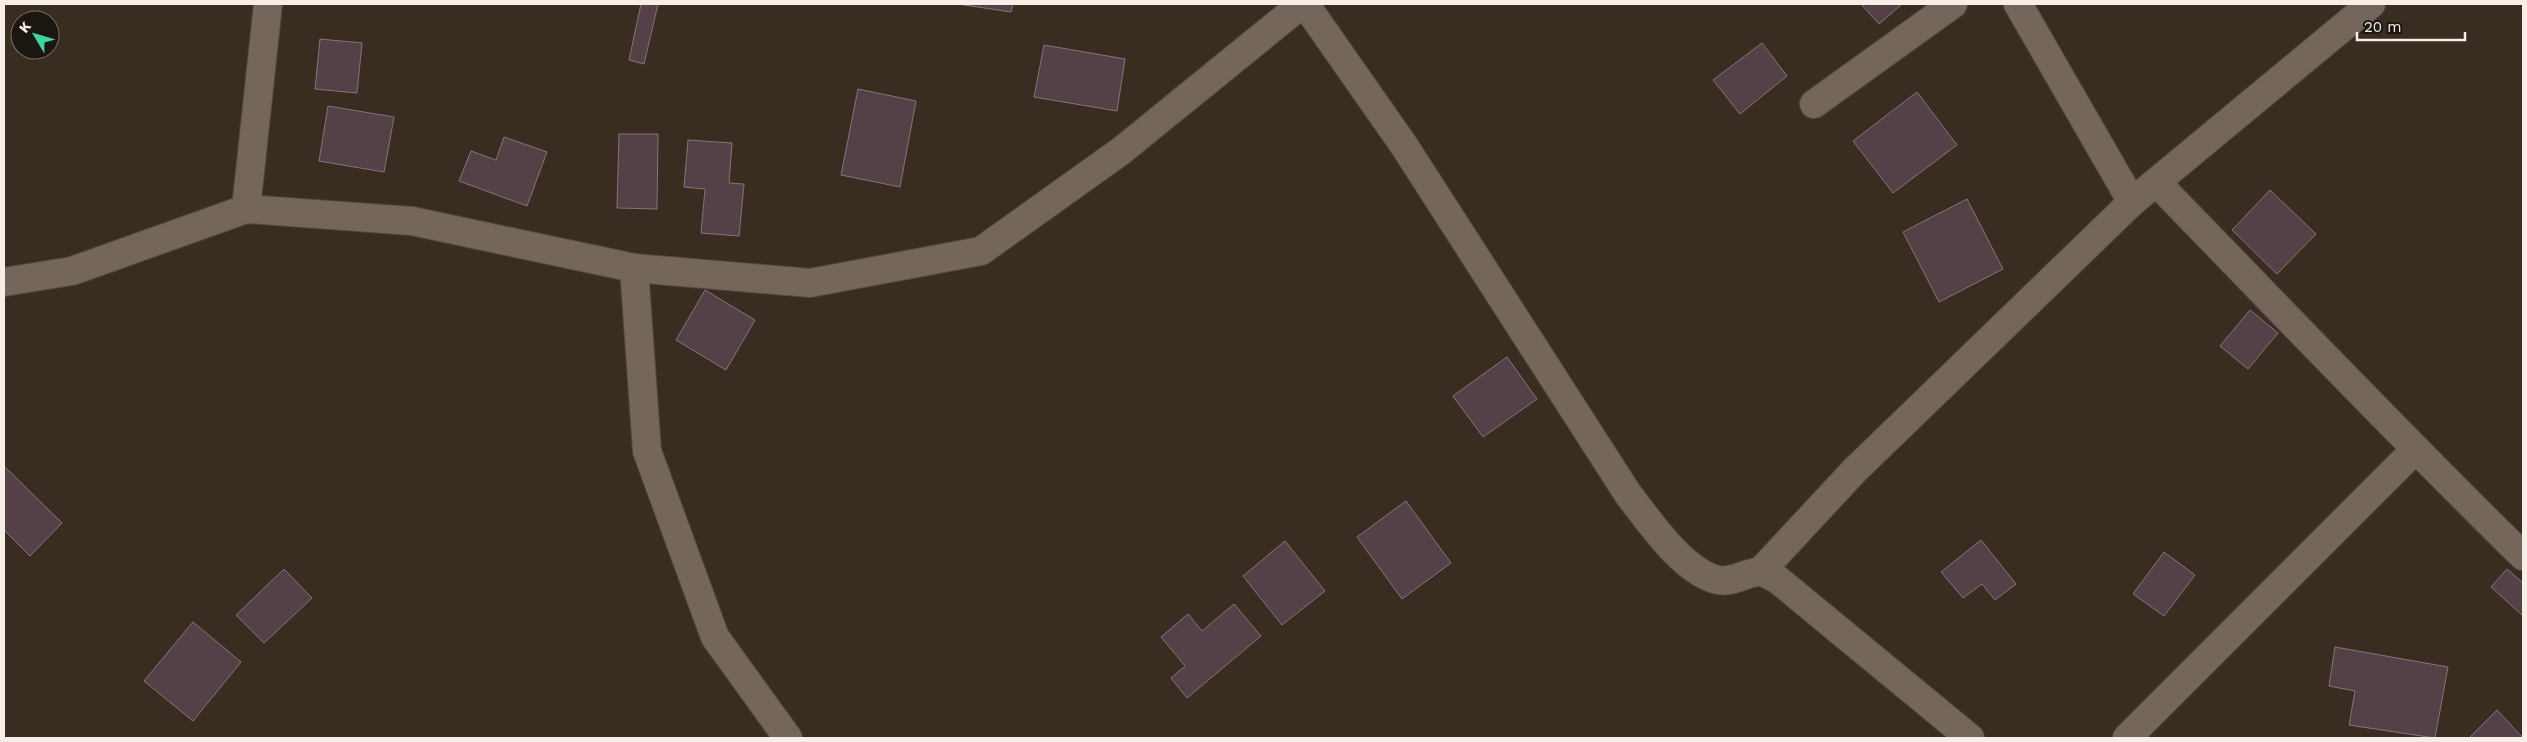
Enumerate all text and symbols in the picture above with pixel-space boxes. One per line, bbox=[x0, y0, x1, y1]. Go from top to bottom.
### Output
north arrow bbox=[10, 10, 60, 60]
scale bar bbox=[2357, 10, 2464, 42]
text: K bbox=[15, 18, 34, 36]
text: 20 m bbox=[2364, 18, 2402, 36]

